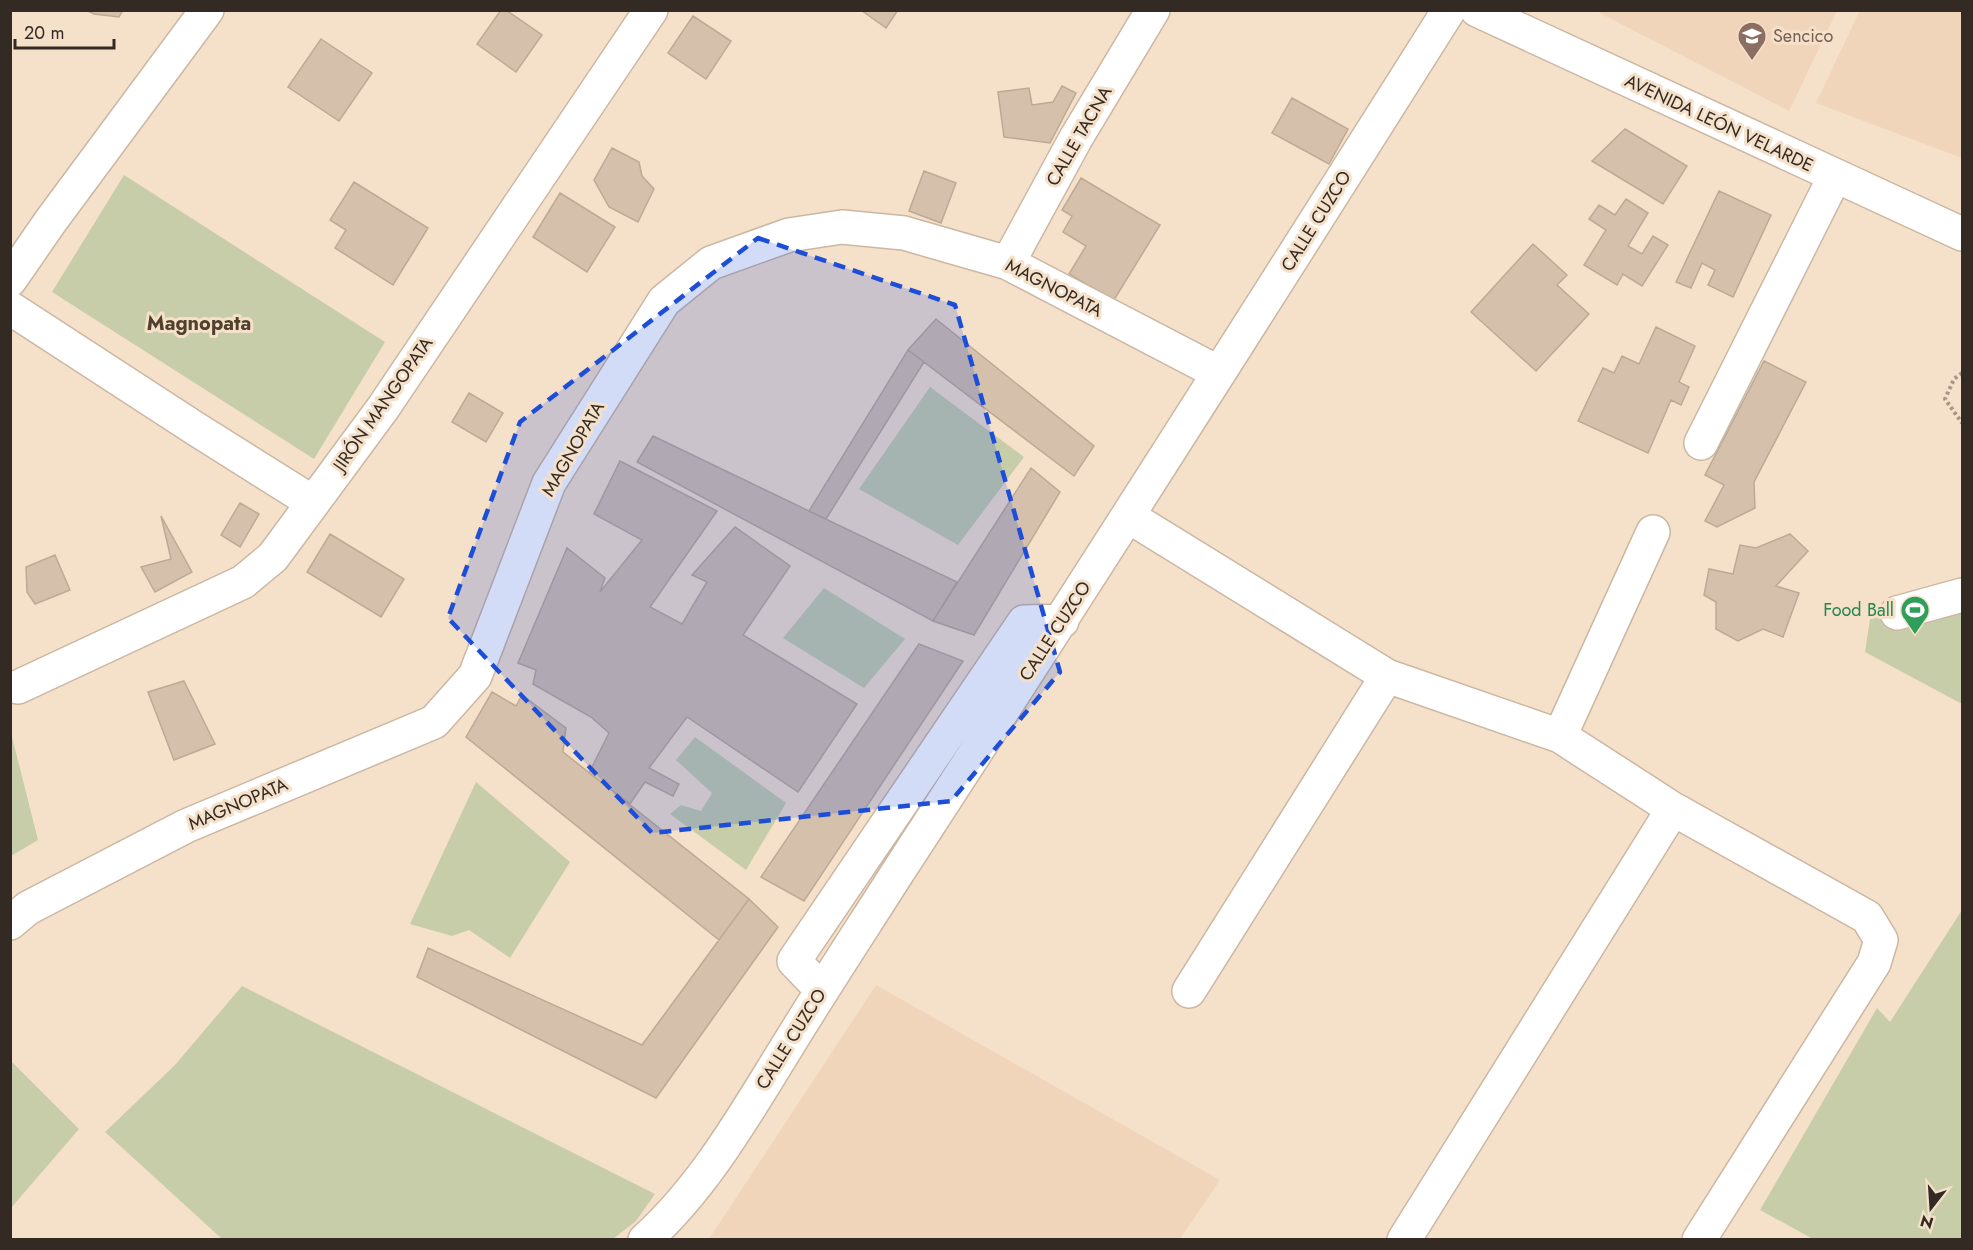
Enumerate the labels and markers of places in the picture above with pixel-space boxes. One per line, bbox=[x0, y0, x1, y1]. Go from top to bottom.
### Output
school or university icon: Sencico bbox=[1736, 20, 1768, 62]
place label: Sencico bbox=[1773, 23, 1833, 49]
sports icon: Food Ball bbox=[1899, 594, 1931, 636]
place label: Food Ball bbox=[1823, 597, 1894, 623]

